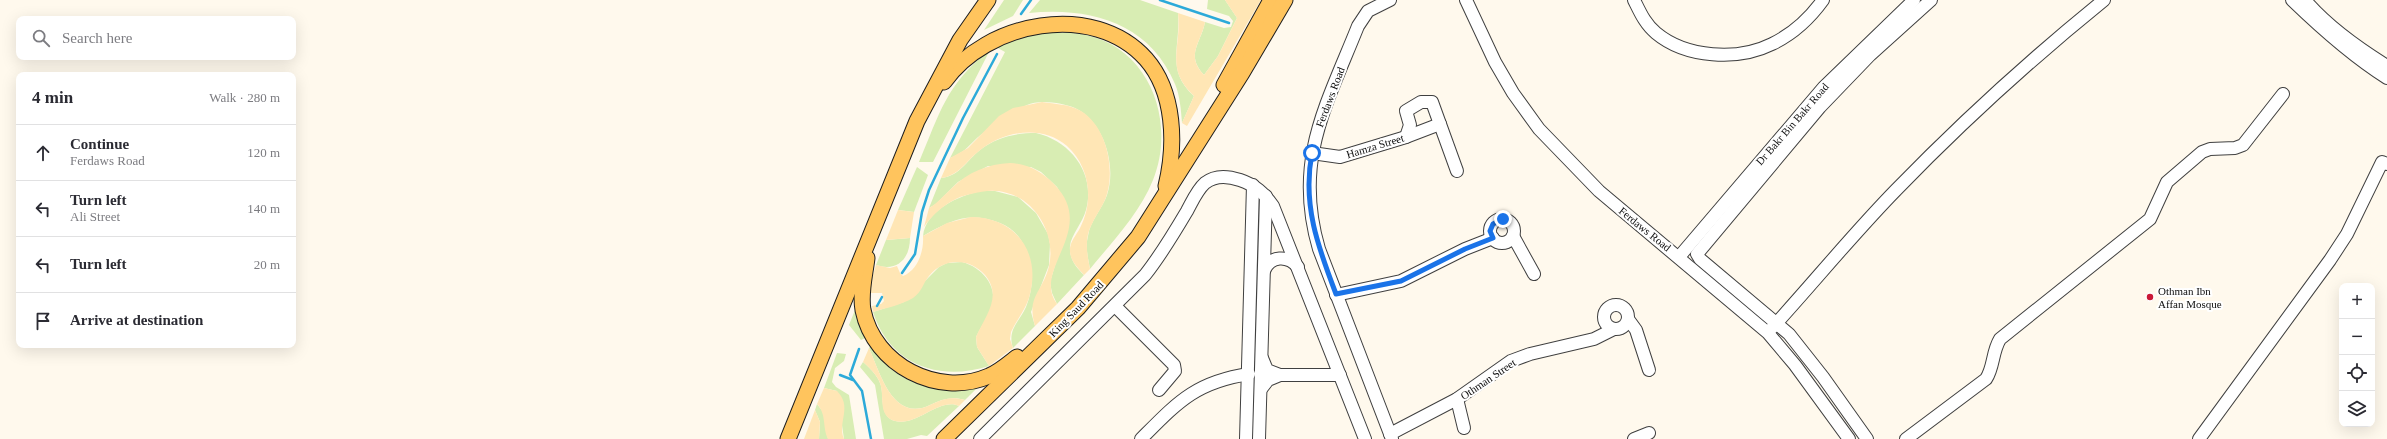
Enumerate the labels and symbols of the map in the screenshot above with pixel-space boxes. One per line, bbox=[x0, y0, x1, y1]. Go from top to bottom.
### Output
street label: Ferdaws Road bbox=[1313, 65, 1347, 129]
street label: Dr Bakr Bin Bakr Road bbox=[1753, 80, 1831, 167]
street label: Hamza Street bbox=[1345, 132, 1405, 160]
route start bbox=[1303, 144, 1321, 162]
street label: Ferdaws Road bbox=[1617, 204, 1674, 254]
route end bbox=[1494, 210, 1512, 228]
street label: King Saud Road bbox=[1046, 278, 1106, 339]
place label: Othman Ibn Affan Mosque bbox=[2158, 285, 2222, 310]
marker: Othman Ibn Affan Mosque bbox=[2145, 292, 2155, 302]
street label: Othman Street bbox=[1458, 356, 1518, 402]

